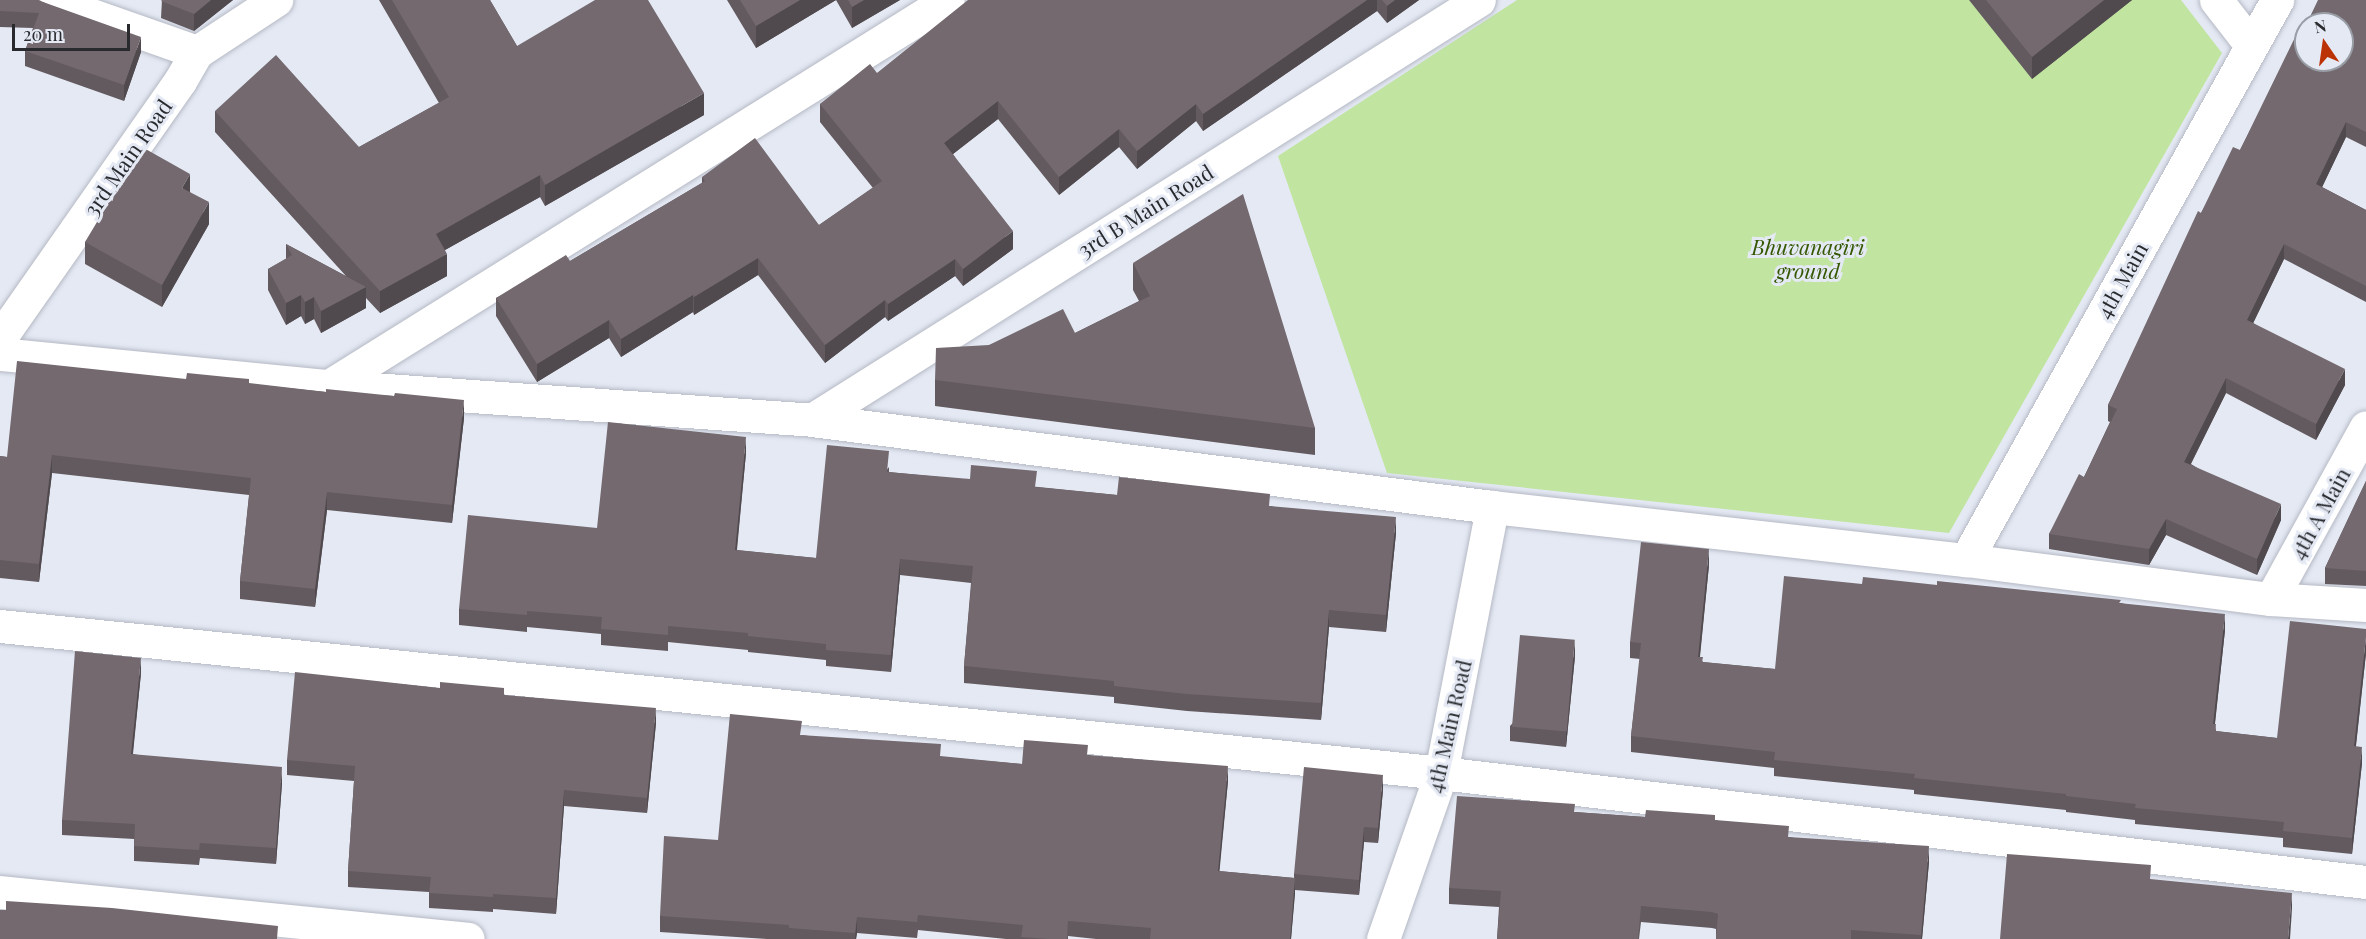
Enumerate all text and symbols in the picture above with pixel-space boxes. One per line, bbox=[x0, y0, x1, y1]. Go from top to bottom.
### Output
scale bar bbox=[15, 12, 134, 50]
north arrow bbox=[2294, 12, 2354, 72]
text: N bbox=[2312, 14, 2328, 37]
text: 20 m bbox=[23, 22, 63, 46]
street label: 3rd Main Road bbox=[78, 94, 176, 220]
street label: 3rd B Main Road bbox=[1073, 158, 1217, 262]
park label: Bhuvanagiri ground bbox=[1752, 233, 1864, 283]
street label: 4th Main bbox=[2090, 238, 2152, 322]
street label: 4th A Main bbox=[2283, 463, 2355, 563]
street label: 4th Main Road bbox=[1420, 657, 1476, 795]

